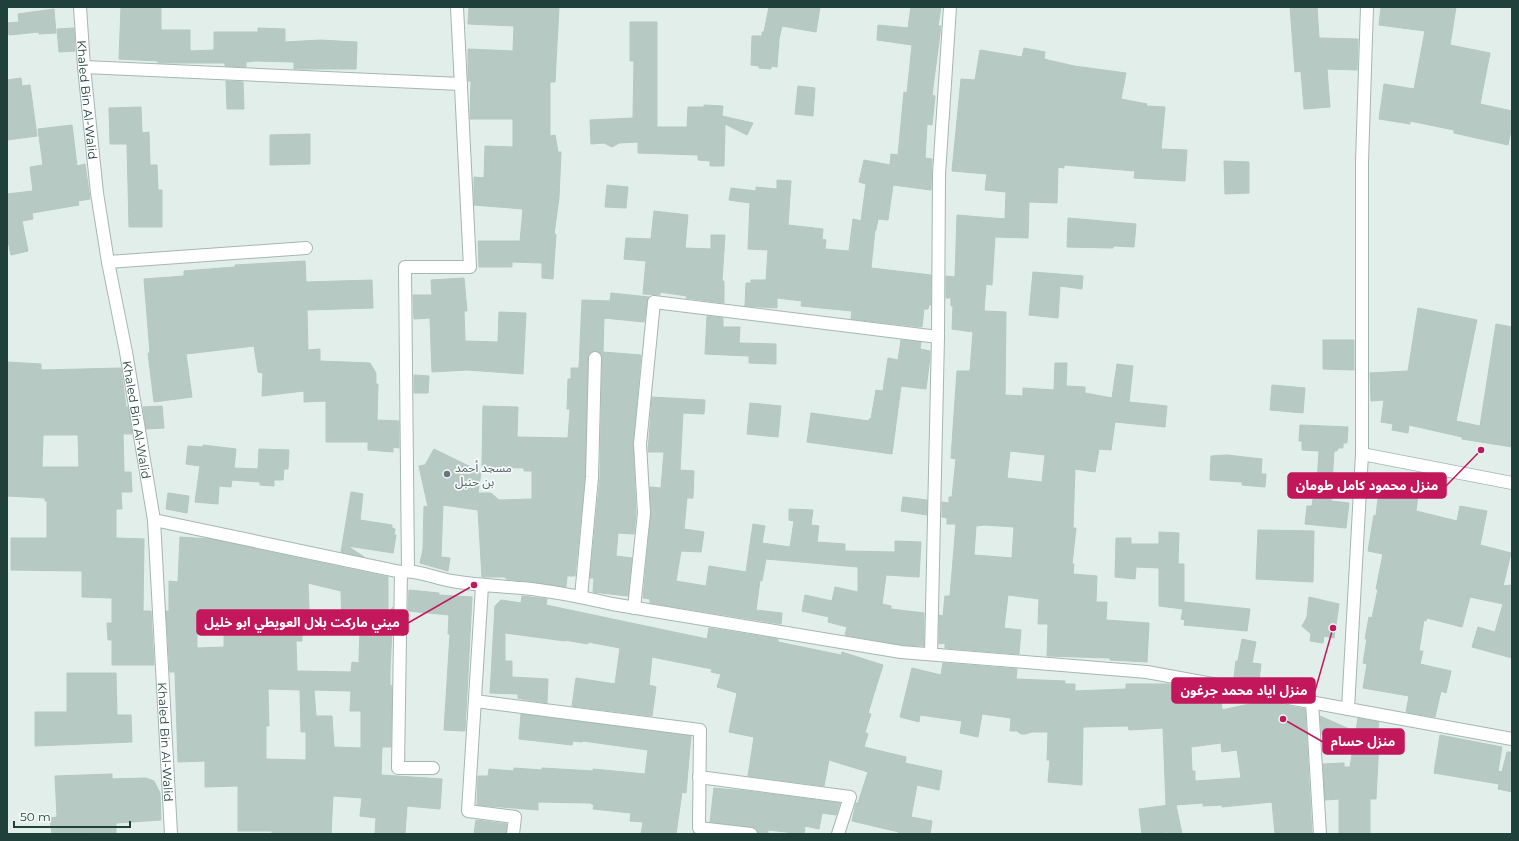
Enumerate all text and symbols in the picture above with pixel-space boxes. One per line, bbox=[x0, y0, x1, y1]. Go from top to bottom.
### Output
street label: Khaled Bin Al-Walid bbox=[75, 40, 101, 160]
street label: Khaled Bin Al-Walid bbox=[120, 359, 155, 480]
place label: مسجد أحمد بن حنبل bbox=[455, 460, 512, 489]
marker: مسجد أحمد بن حنبل bbox=[442, 469, 452, 479]
callout: منزل محمود كامل طومان bbox=[1288, 473, 1446, 498]
text: منزل محمود كامل طومان bbox=[1296, 477, 1438, 493]
callout: ميني ماركت بلال العويطي ابو خليل bbox=[197, 610, 408, 635]
text: ميني ماركت بلال العويطي ابو خليل bbox=[204, 614, 400, 633]
callout: منزل اياد محمد جرغون bbox=[1172, 678, 1315, 703]
street label: Khaled Bin Al-Walid bbox=[155, 682, 177, 802]
text: منزل اياد محمد جرغون bbox=[1180, 682, 1308, 698]
callout: منزل حسام bbox=[1323, 729, 1404, 754]
text: منزل حسام bbox=[1331, 733, 1395, 751]
scale bar bbox=[14, 803, 130, 829]
text: 50 m bbox=[20, 809, 51, 824]

